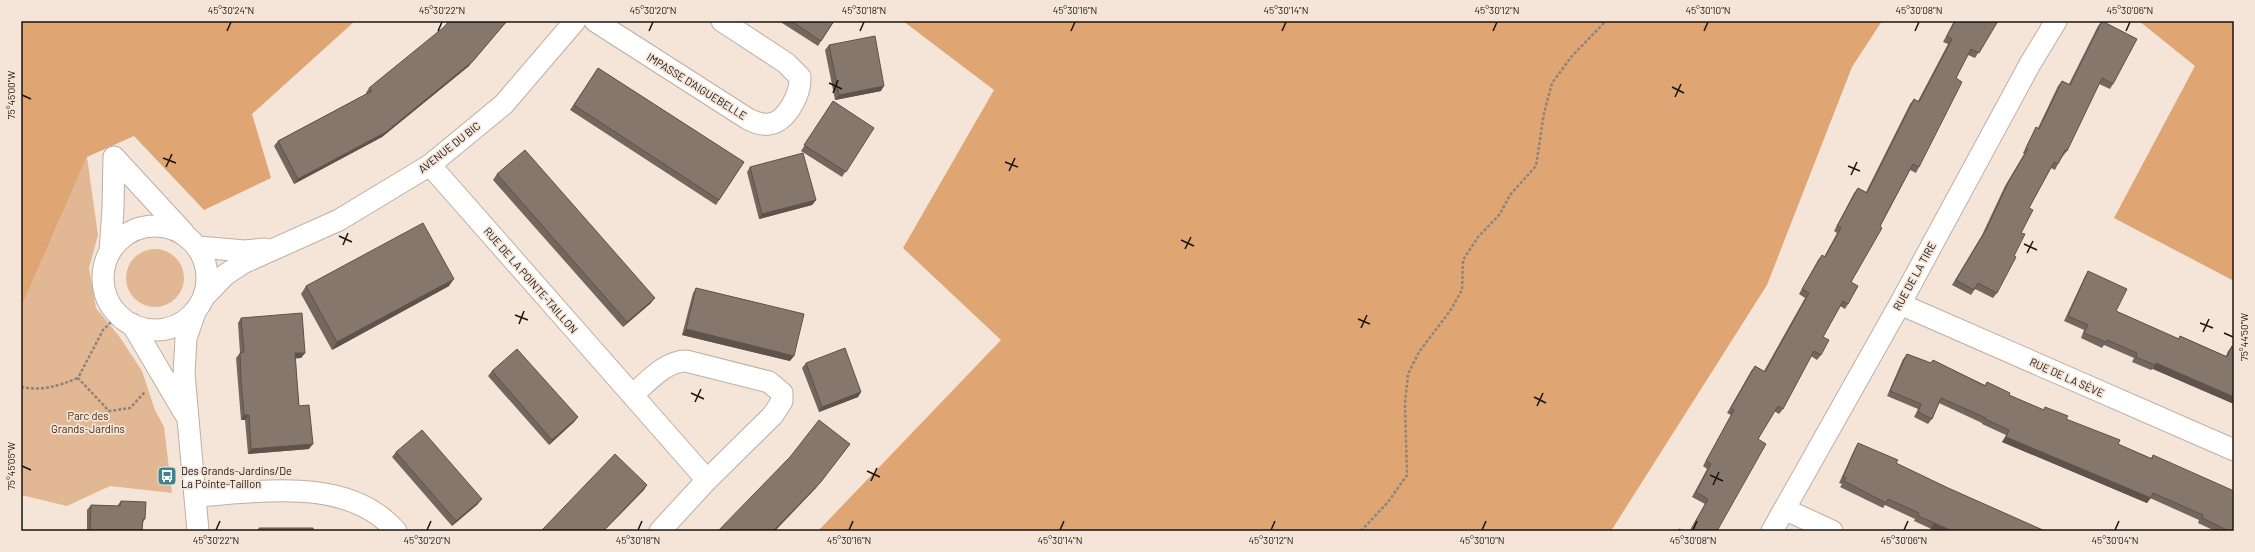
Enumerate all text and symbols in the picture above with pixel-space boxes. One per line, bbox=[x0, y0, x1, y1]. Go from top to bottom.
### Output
text: 45°30'24"N bbox=[208, 4, 254, 16]
text: 45°30'22"N bbox=[419, 4, 465, 16]
text: 45°30'20"N bbox=[630, 4, 676, 16]
text: 45°30'18"N bbox=[842, 4, 886, 16]
text: 45°30'16"N bbox=[1053, 4, 1097, 16]
text: 45°30'14"N bbox=[1264, 4, 1308, 16]
text: 45°30'12"N bbox=[1475, 4, 1519, 16]
text: 45°30'10"N bbox=[1685, 4, 1731, 16]
text: 45°30'08"N bbox=[1896, 4, 1942, 16]
text: 45°30'06"N bbox=[2107, 4, 2153, 16]
street label: IMPASSE D'AIGUEBELLE bbox=[645, 50, 750, 122]
text: 75°45'00"W bbox=[5, 71, 17, 119]
street label: AVENUE DU BIC bbox=[415, 119, 483, 175]
street label: RUE DE LA POINTE-TAILLON bbox=[481, 224, 581, 336]
street label: RUE DE LA TIRE bbox=[1890, 239, 1938, 313]
text: 75°44'50"W bbox=[2238, 313, 2250, 361]
street label: RUE DE LA SÈVE bbox=[2028, 355, 2107, 399]
park label: Parc des Grands-Jardins bbox=[51, 409, 125, 435]
text: 75°45'05"W bbox=[5, 442, 17, 490]
place label: Des Grands-Jardins/De La Pointe-Taillon bbox=[181, 464, 292, 490]
bus stop icon: Des Grands-Jardins/De La Pointe-Taillon bbox=[156, 465, 178, 487]
text: 45°30'22"N bbox=[193, 534, 239, 546]
text: 45°30'20"N bbox=[404, 534, 450, 546]
text: 45°30'18"N bbox=[616, 534, 660, 546]
text: 45°30'16"N bbox=[827, 534, 871, 546]
text: 45°30'14"N bbox=[1038, 534, 1082, 546]
text: 45°30'12"N bbox=[1249, 534, 1293, 546]
text: 45°30'10"N bbox=[1459, 534, 1505, 546]
text: 45°30'08"N bbox=[1670, 534, 1716, 546]
text: 45°30'06"N bbox=[1881, 534, 1927, 546]
text: 45°30'04"N bbox=[2092, 534, 2138, 546]

